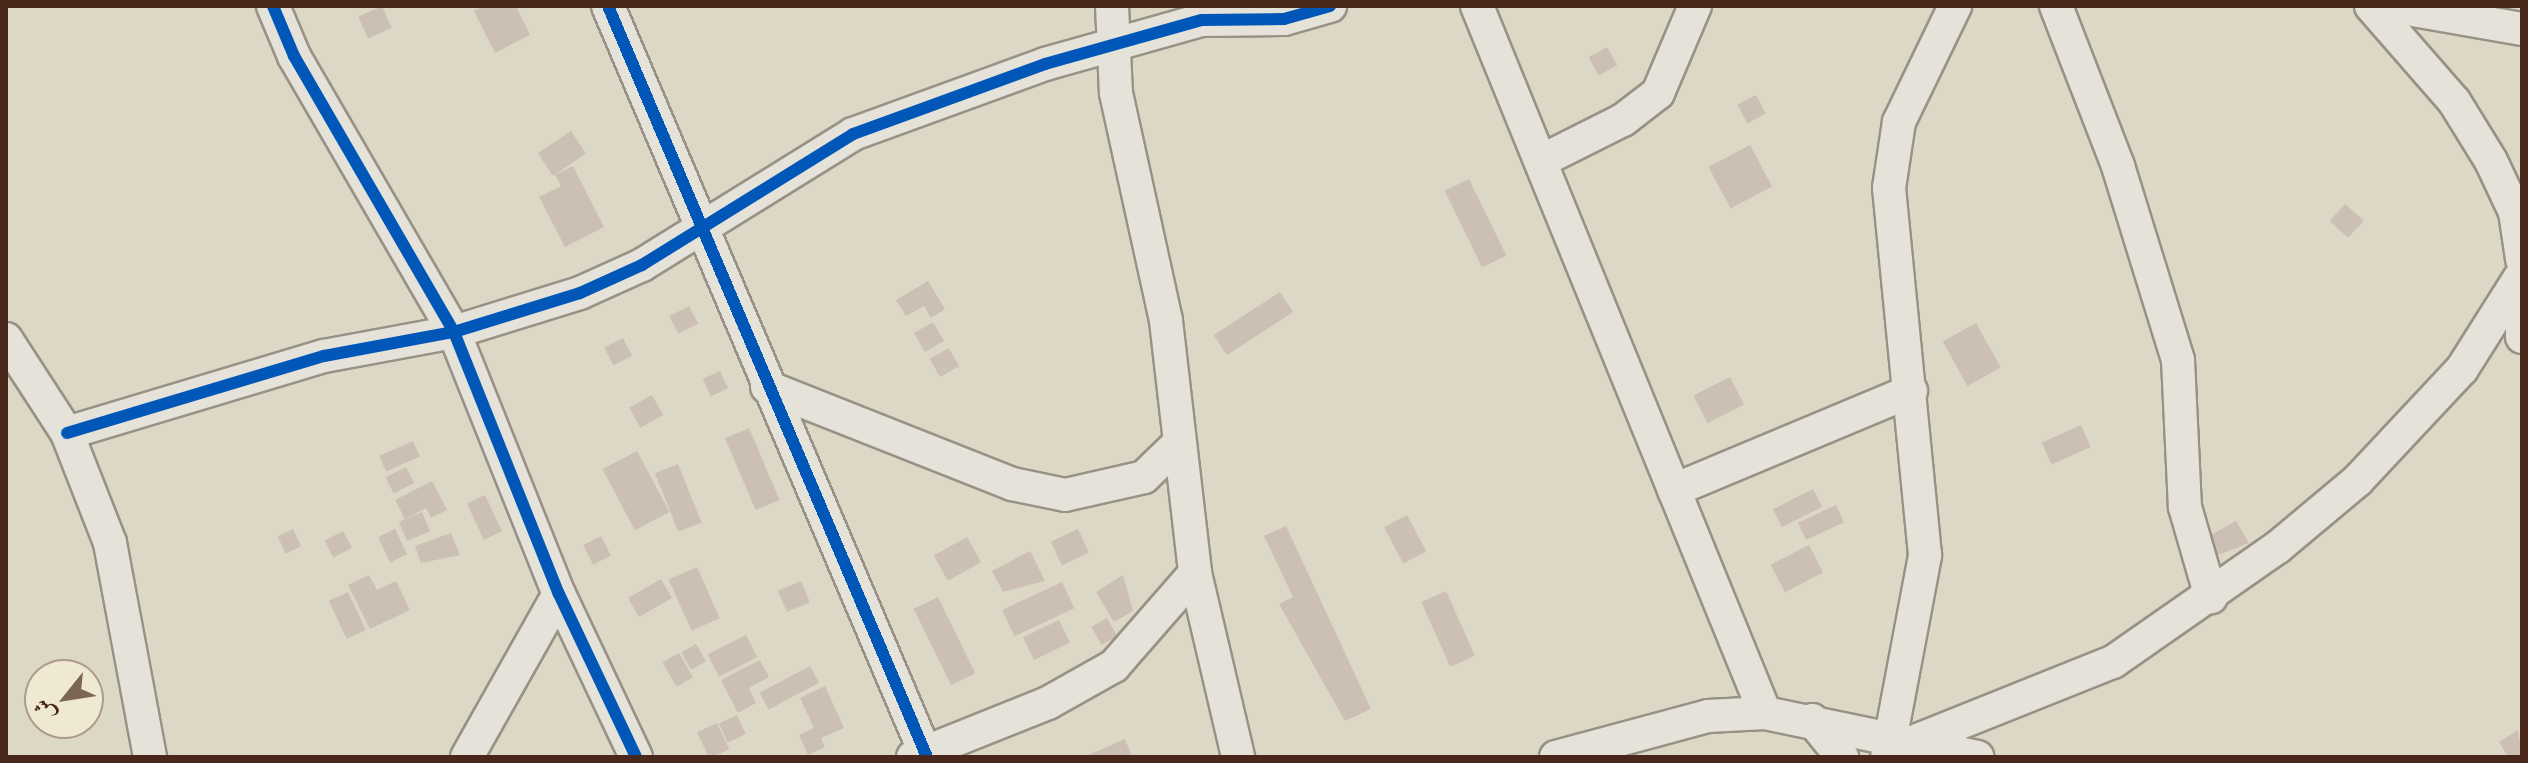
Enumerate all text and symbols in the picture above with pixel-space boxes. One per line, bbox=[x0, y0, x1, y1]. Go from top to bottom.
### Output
north arrow bbox=[24, 659, 104, 739]
text: ش bbox=[28, 694, 62, 726]

